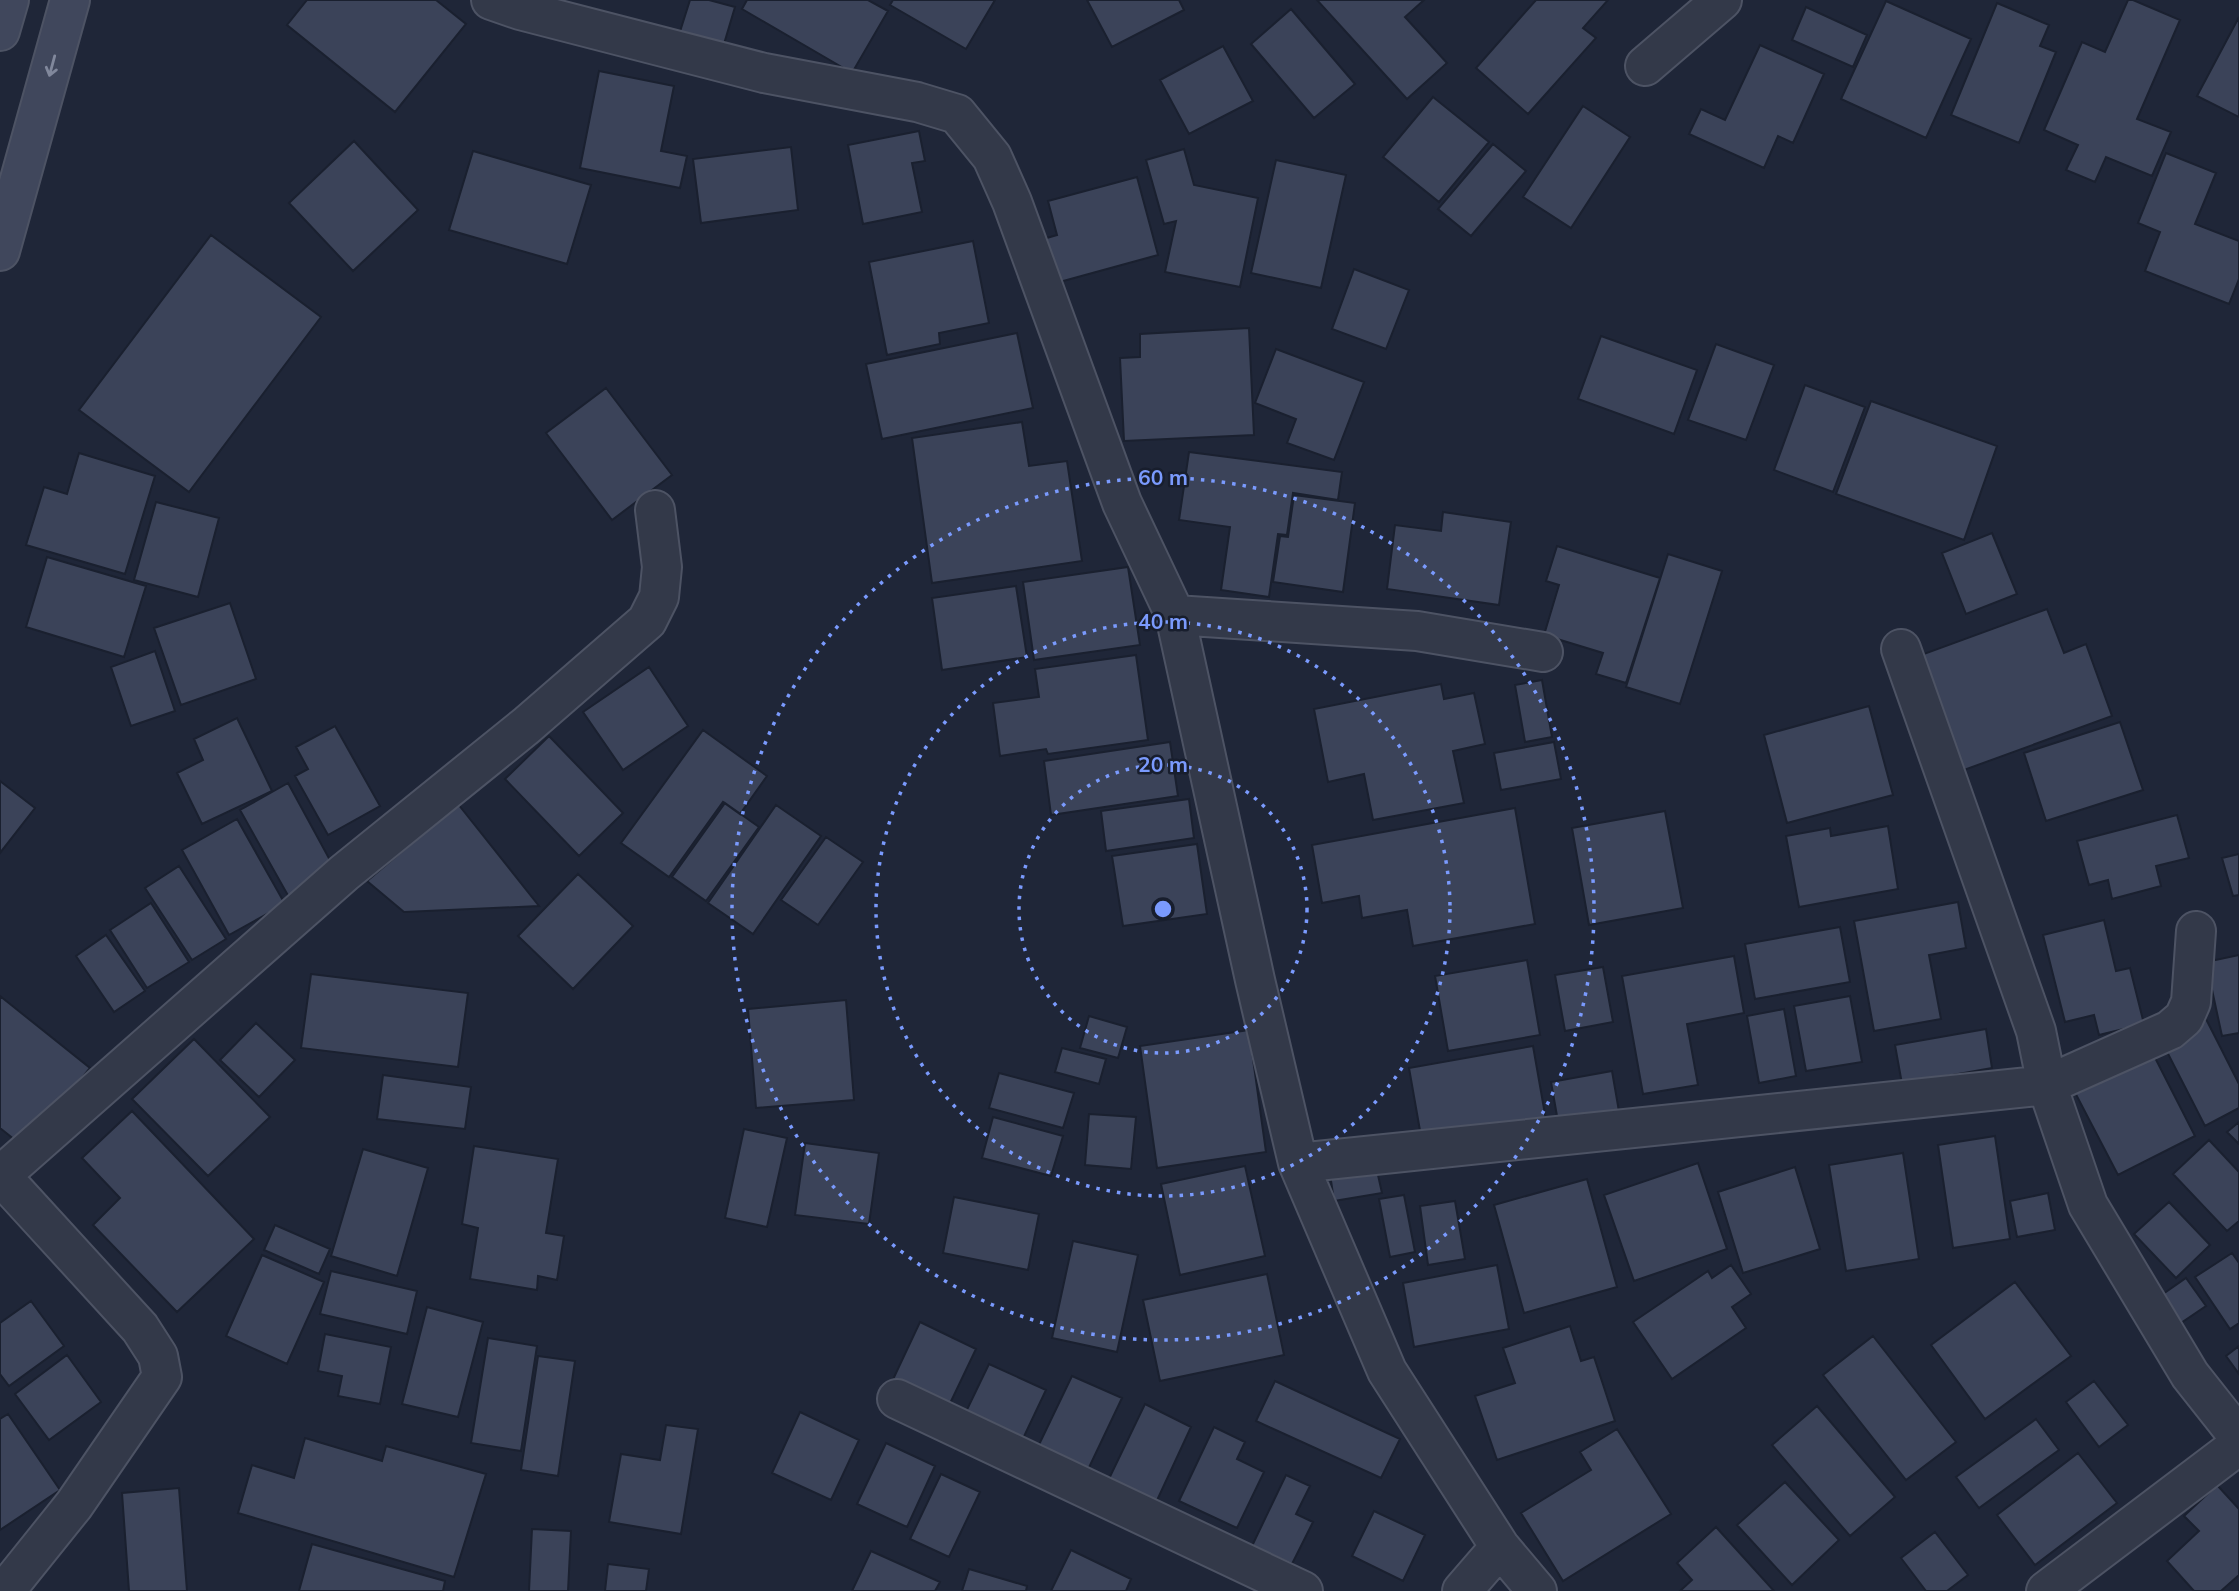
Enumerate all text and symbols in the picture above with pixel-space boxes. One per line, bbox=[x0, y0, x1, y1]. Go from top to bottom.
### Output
one-way arrow bbox=[45, 54, 58, 77]
text: 60 m bbox=[1138, 464, 1188, 490]
text: 40 m bbox=[1138, 608, 1188, 634]
text: 20 m bbox=[1138, 751, 1188, 777]
centre of rings bbox=[1151, 897, 1175, 921]

